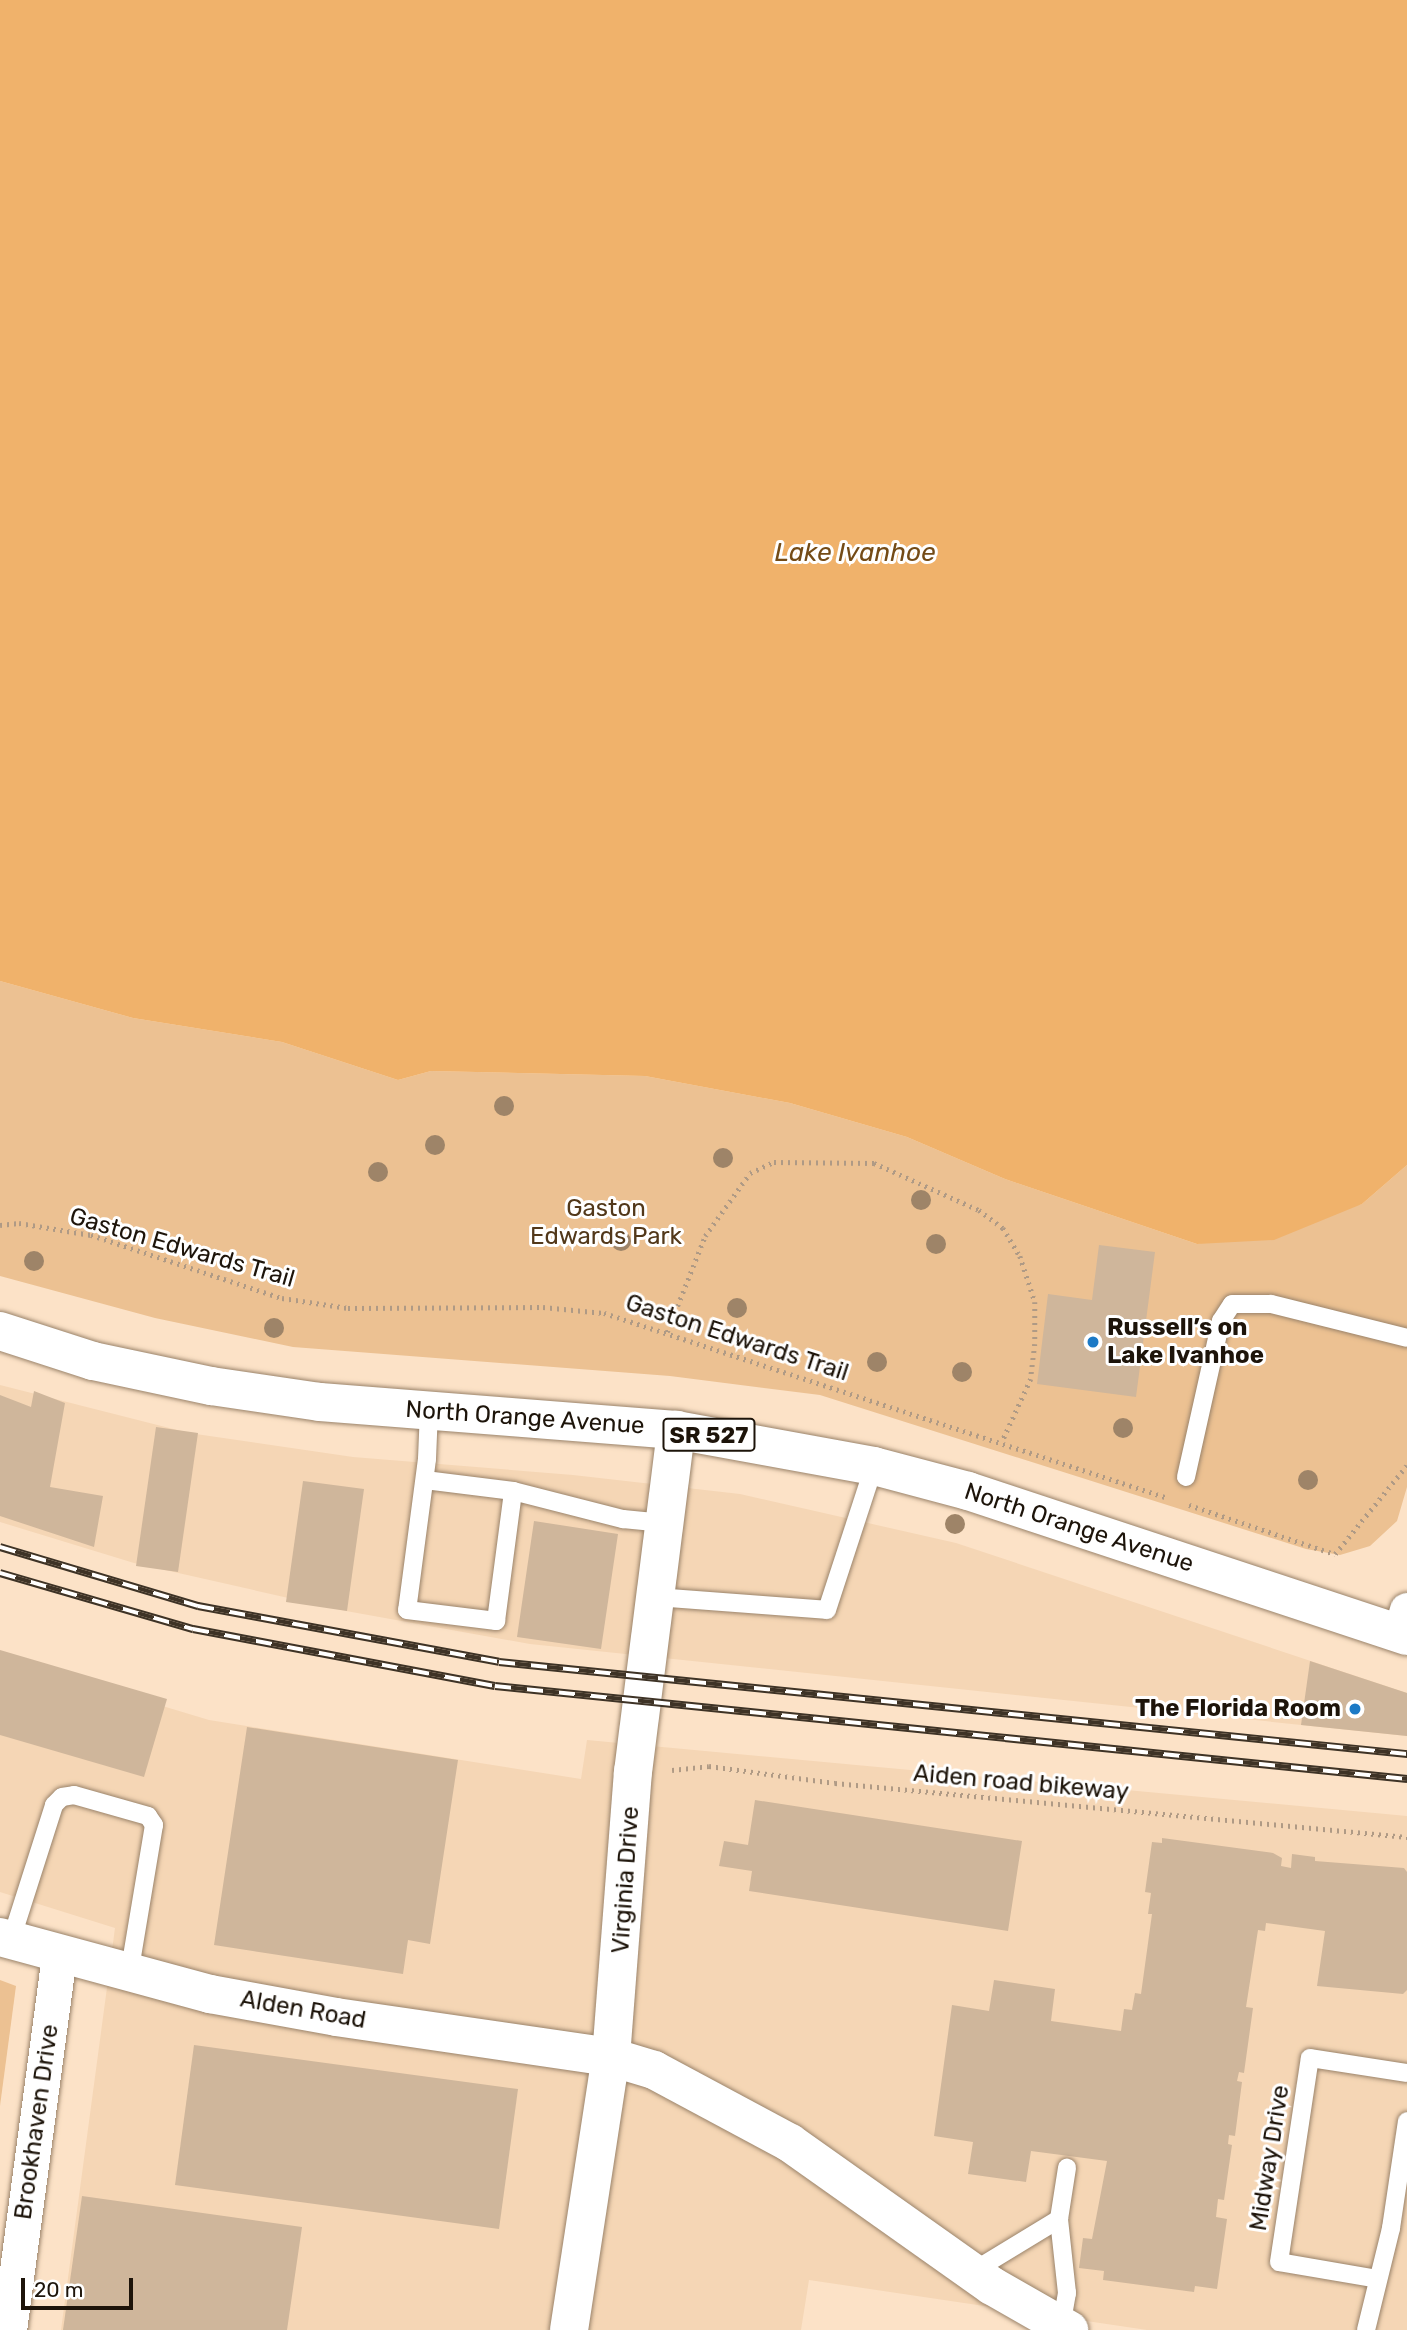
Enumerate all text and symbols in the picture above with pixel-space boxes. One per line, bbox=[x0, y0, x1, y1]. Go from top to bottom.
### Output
water label: Lake Ivanhoe bbox=[774, 537, 936, 569]
park label: Gaston Edwards Park bbox=[530, 1195, 682, 1251]
street label: Gaston Edwards Trail bbox=[66, 1202, 298, 1294]
street label: Gaston Edwards Trail bbox=[622, 1288, 852, 1388]
place label: Russell’s on Lake Ivanhoe bbox=[1107, 1314, 1264, 1370]
marker: Russell’s on Lake Ivanhoe bbox=[1085, 1334, 1101, 1350]
street label: North Orange Avenue bbox=[404, 1395, 646, 1441]
road number: SR 527 bbox=[662, 1416, 756, 1454]
street label: North Orange Avenue bbox=[960, 1477, 1198, 1579]
place label: The Florida Room bbox=[1135, 1695, 1341, 1723]
marker: The Florida Room bbox=[1347, 1701, 1363, 1717]
street label: Aiden road bikeway bbox=[912, 1759, 1130, 1807]
street label: Virginia Drive bbox=[606, 1805, 646, 1955]
street label: Alden Road bbox=[238, 1985, 368, 2035]
street label: Brookhaven Drive bbox=[9, 2022, 65, 2222]
street label: Midway Drive bbox=[1244, 2083, 1296, 2233]
scale bar bbox=[24, 2264, 136, 2308]
text: 20 m bbox=[34, 2277, 83, 2302]

